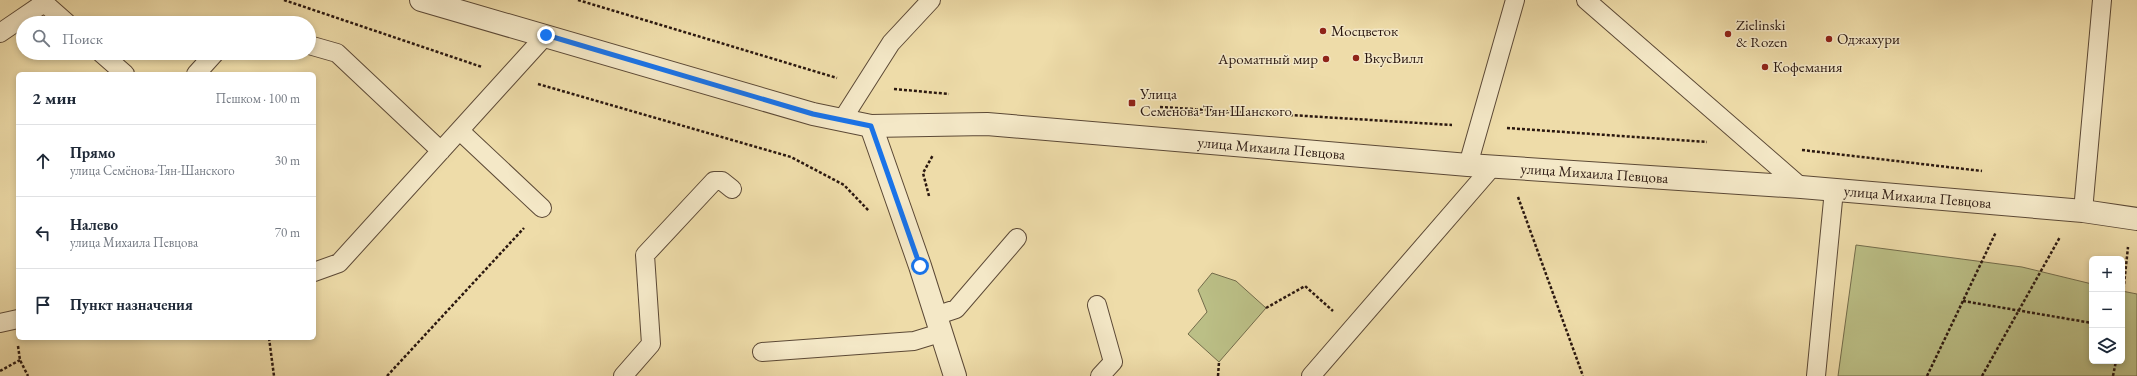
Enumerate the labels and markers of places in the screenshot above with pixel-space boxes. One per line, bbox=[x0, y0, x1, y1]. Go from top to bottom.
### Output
place label: Zielinski & Rozen bbox=[1736, 15, 1788, 51]
place label: Мосцветок bbox=[1331, 21, 1398, 40]
marker: Мосцветок bbox=[1318, 26, 1328, 36]
marker: Zielinski & Rozen bbox=[1723, 29, 1733, 39]
place label: Оджахури bbox=[1837, 29, 1900, 48]
marker: Оджахури bbox=[1824, 34, 1834, 44]
place label: ВкусВилл bbox=[1364, 48, 1423, 67]
place label: Ароматный мир bbox=[1217, 49, 1318, 68]
marker: ВкусВилл bbox=[1351, 53, 1361, 63]
marker: Ароматный мир bbox=[1321, 54, 1331, 64]
place label: Кофемания bbox=[1773, 57, 1843, 76]
marker: Кофемания bbox=[1760, 62, 1770, 72]
place label: Улица Семенова-Тян-Шанского bbox=[1139, 84, 1292, 120]
marker: Улица Семенова-Тян-Шанского bbox=[1127, 98, 1137, 108]

